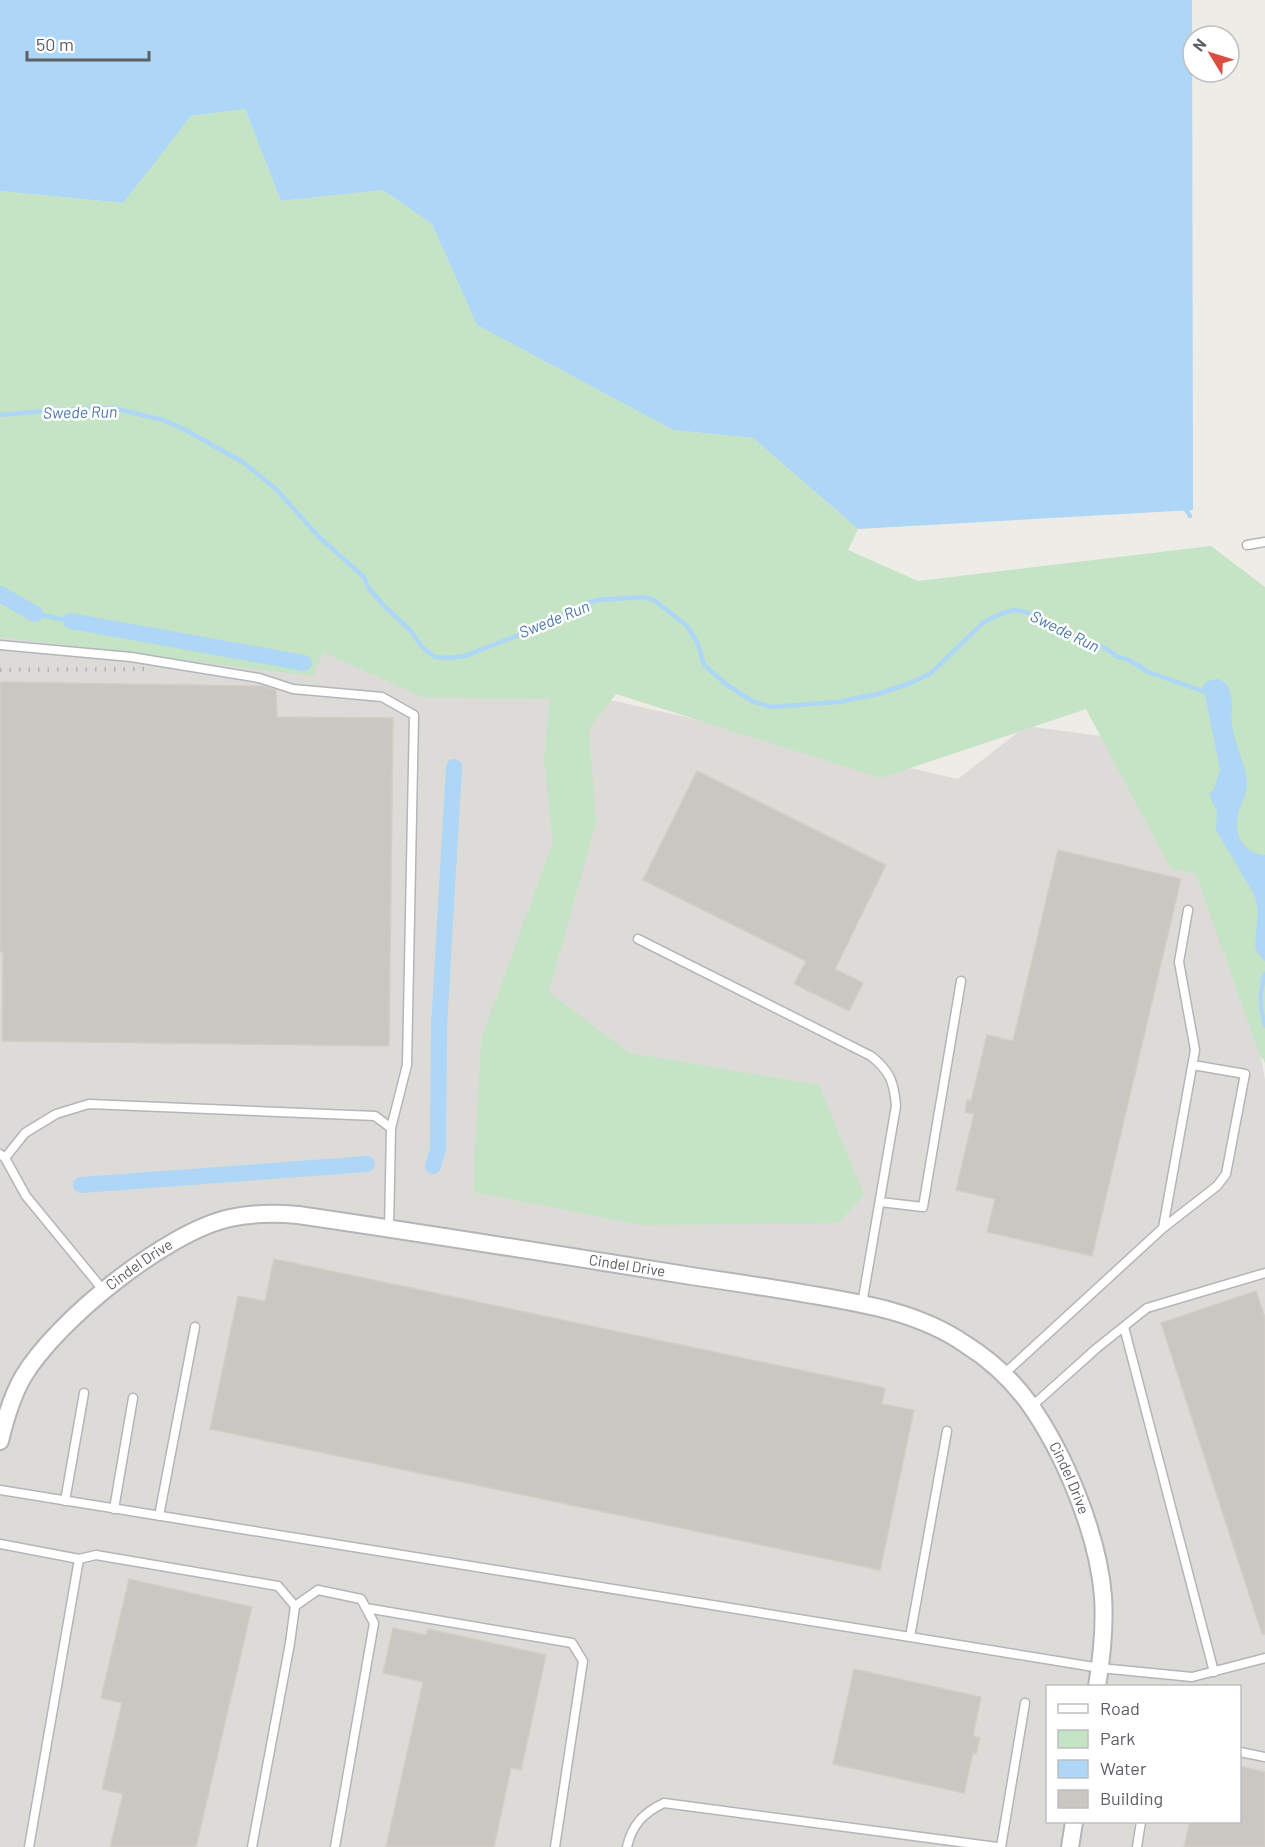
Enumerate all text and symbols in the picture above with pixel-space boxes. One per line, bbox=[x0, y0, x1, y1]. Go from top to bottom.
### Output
scale bar bbox=[27, 24, 148, 62]
north arrow bbox=[1181, 24, 1241, 84]
text: 50 m bbox=[36, 33, 74, 55]
text: N bbox=[1188, 34, 1210, 54]
water label: Swede Run bbox=[43, 401, 117, 422]
water label: Swede Run bbox=[516, 596, 592, 641]
water label: Swede Run bbox=[1028, 606, 1103, 655]
street label: Cindel Drive bbox=[102, 1235, 175, 1293]
street label: Cindel Drive bbox=[588, 1250, 667, 1280]
street label: Cindel Drive bbox=[1046, 1438, 1094, 1516]
legend bbox=[1046, 1685, 1241, 1823]
text: Road bbox=[1100, 1697, 1140, 1719]
text: Park bbox=[1100, 1727, 1135, 1749]
text: Water bbox=[1100, 1757, 1147, 1779]
text: Building bbox=[1100, 1787, 1163, 1809]

